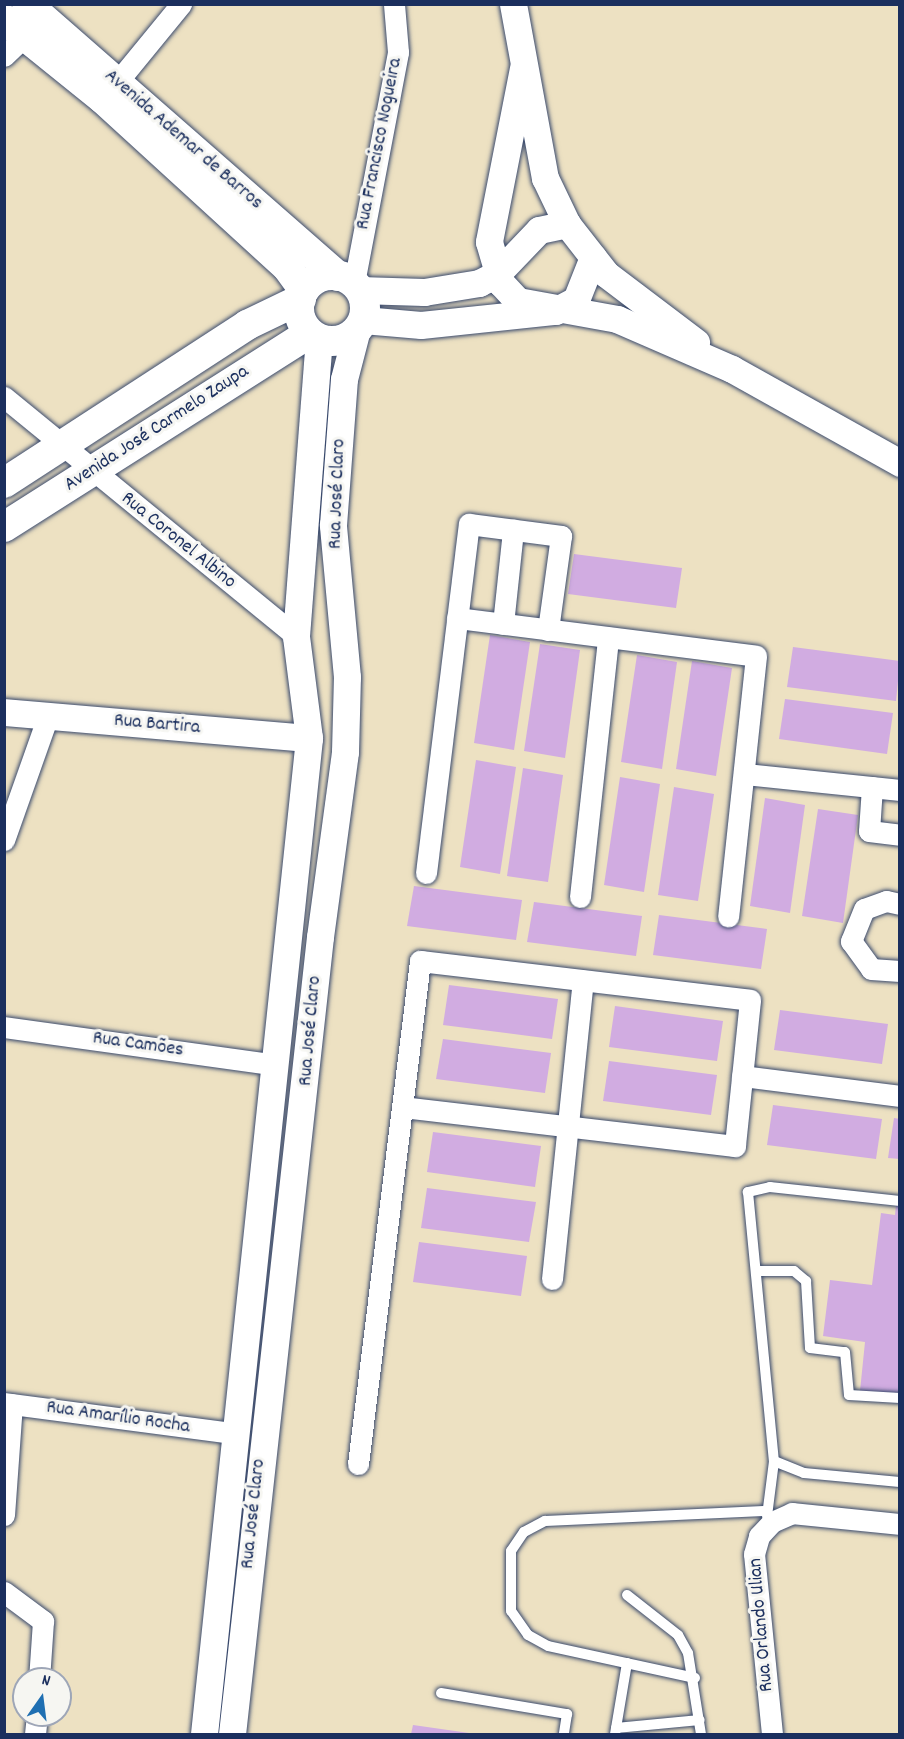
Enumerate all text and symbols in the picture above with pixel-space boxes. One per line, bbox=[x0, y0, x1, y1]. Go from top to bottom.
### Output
street label: Rua Francisco Nogueira bbox=[352, 56, 408, 232]
street label: Avenida Ademar de Barros bbox=[99, 65, 267, 215]
street label: Avenida José Carmelo Zaupa bbox=[60, 360, 254, 498]
street label: Rua José Claro bbox=[324, 438, 352, 550]
street label: Rua Coronel Albino bbox=[116, 487, 240, 595]
street label: Rua Bartira bbox=[113, 709, 201, 741]
street label: Rua José Claro bbox=[294, 975, 328, 1087]
street label: Rua Camões bbox=[91, 1027, 185, 1063]
street label: Rua Amarílio Rocha bbox=[45, 1396, 191, 1440]
street label: Rua José Claro bbox=[236, 1458, 272, 1570]
street label: Rua Orlando Ulian bbox=[744, 1557, 780, 1693]
north arrow bbox=[12, 1667, 72, 1727]
text: N bbox=[39, 1669, 53, 1693]

